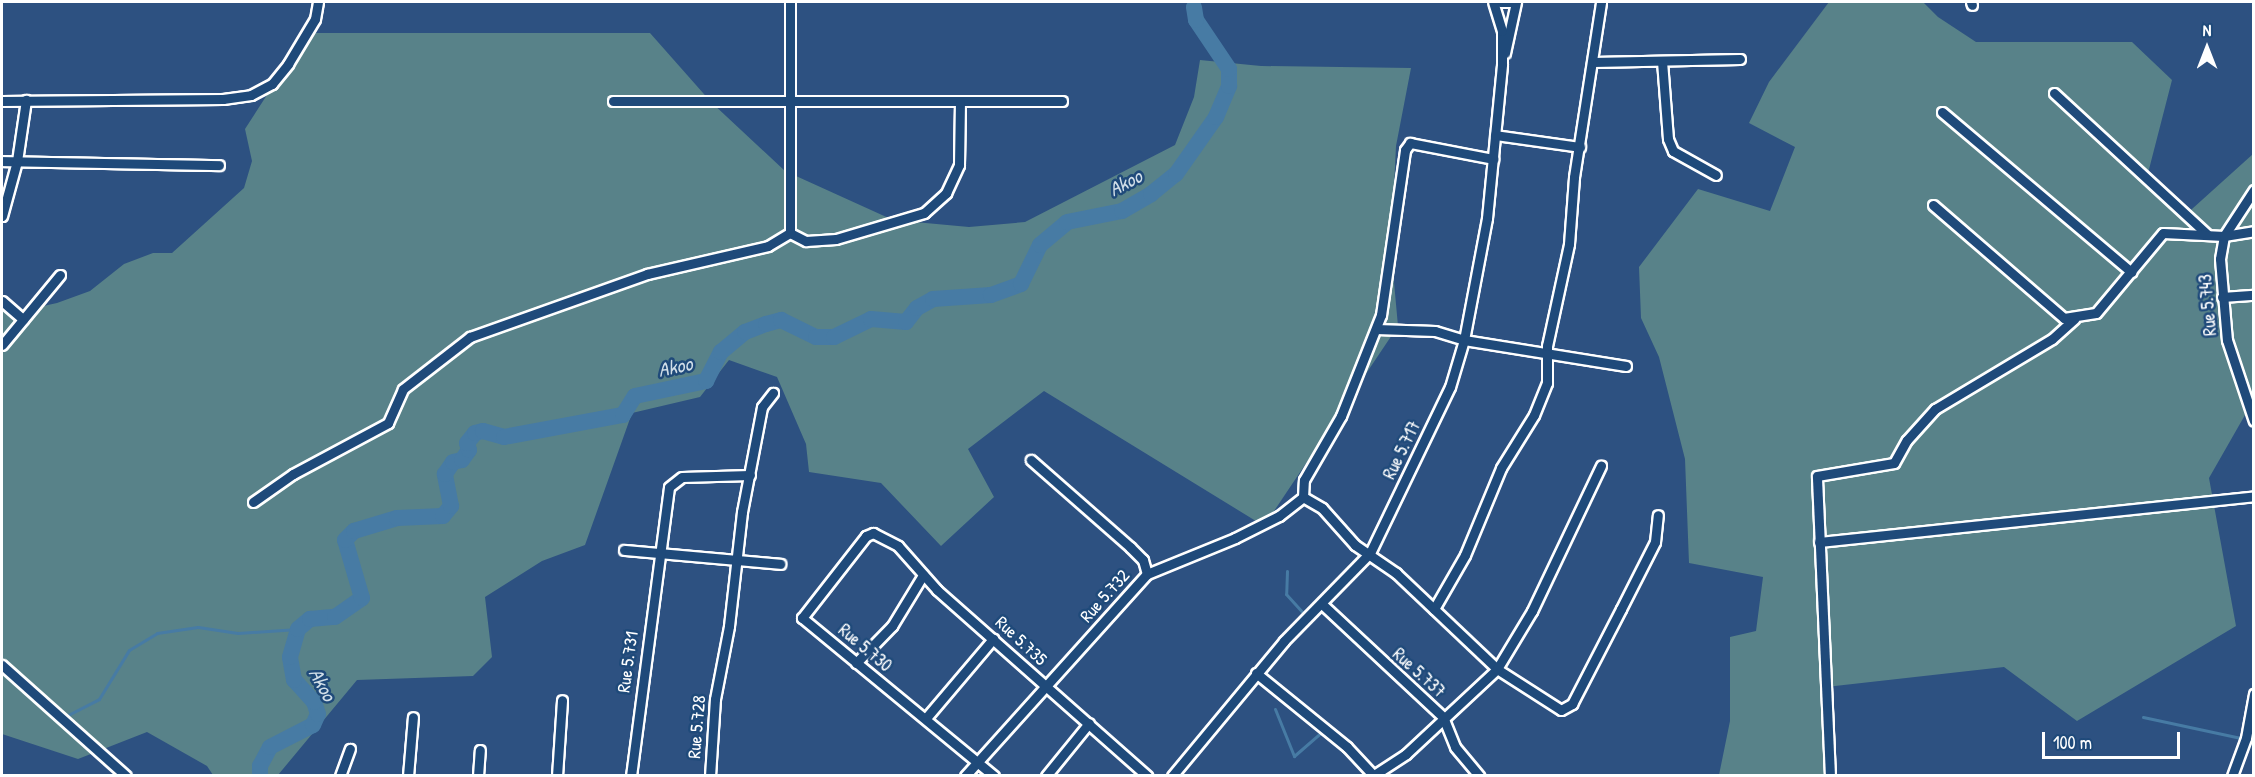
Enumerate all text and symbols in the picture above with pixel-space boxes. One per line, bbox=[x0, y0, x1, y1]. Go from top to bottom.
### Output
north arrow bbox=[2177, 18, 2237, 78]
text: N bbox=[2203, 19, 2211, 41]
water label: Akoo bbox=[1104, 163, 1146, 201]
street label: Rue 5.743 bbox=[2195, 273, 2221, 337]
water label: Akoo bbox=[656, 351, 694, 381]
street label: Rue 5.717 bbox=[1379, 417, 1425, 483]
street label: Rue 5.732 bbox=[1076, 565, 1134, 627]
street label: Rue 5.735 bbox=[991, 612, 1051, 670]
street label: Rue 5.730 bbox=[834, 619, 896, 677]
street label: Rue 5.731 bbox=[613, 630, 643, 694]
street label: Rue 5.737 bbox=[1388, 644, 1450, 702]
water label: Akoo bbox=[304, 663, 342, 705]
street label: Rue 5.728 bbox=[683, 695, 711, 759]
scale bar bbox=[2045, 720, 2183, 758]
text: 100 m bbox=[2053, 730, 2092, 755]

